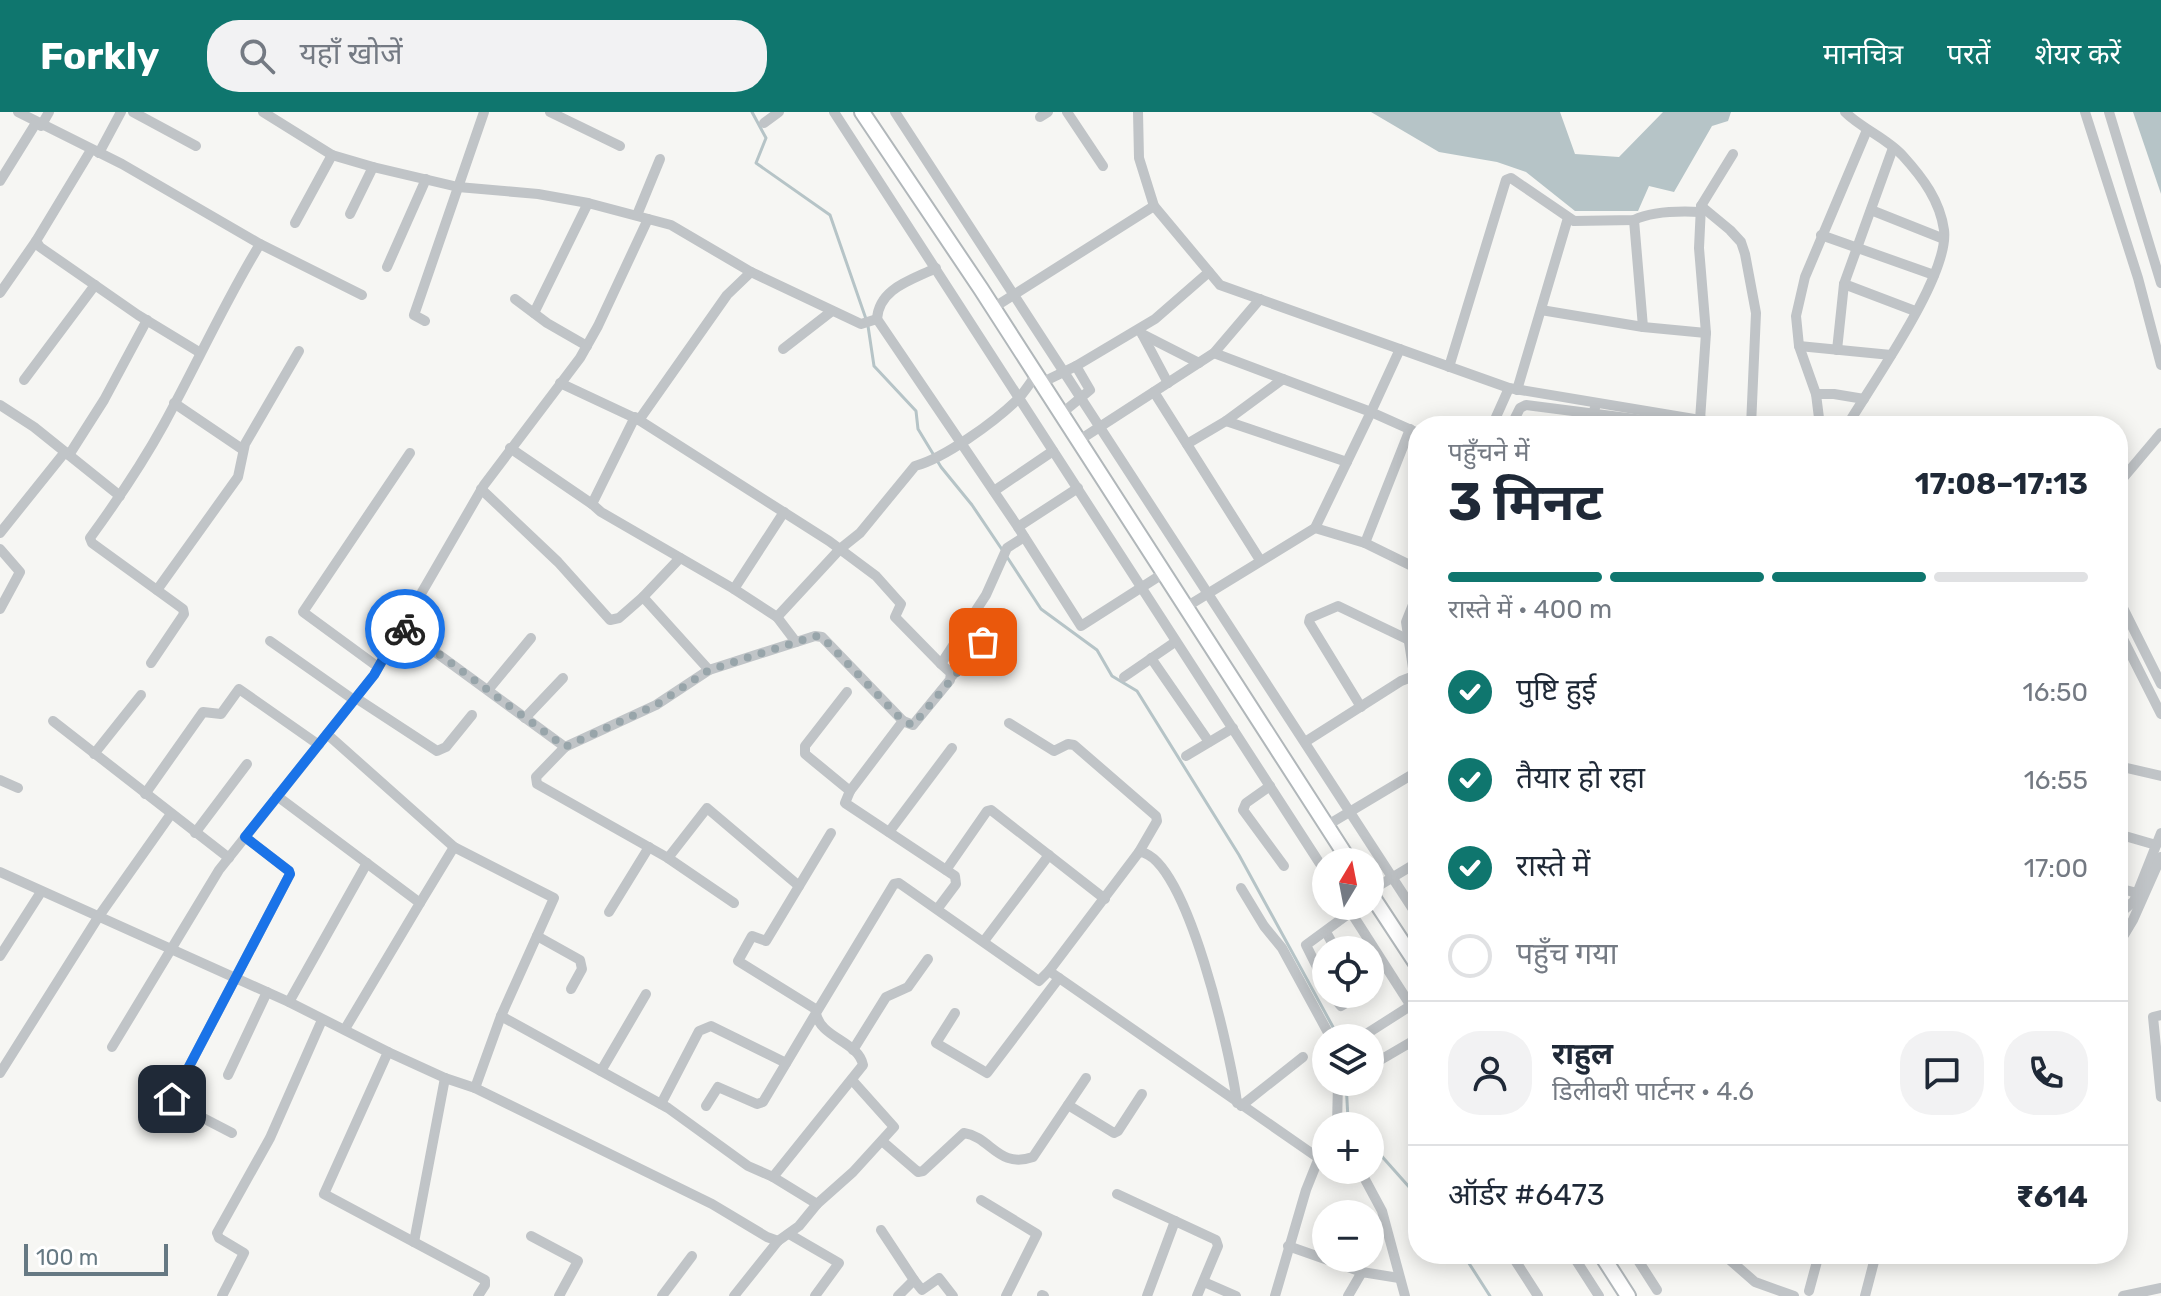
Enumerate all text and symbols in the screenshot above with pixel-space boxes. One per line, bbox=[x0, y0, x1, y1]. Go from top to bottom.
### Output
search box bbox=[207, 20, 767, 92]
text: Forkly bbox=[40, 33, 159, 79]
icon: search bbox=[235, 34, 279, 78]
text: यहाँ खोजें bbox=[299, 36, 402, 72]
text: मानचित्र bbox=[1823, 38, 1903, 71]
text: परतें bbox=[1947, 38, 1990, 71]
text: शेयर करें bbox=[2034, 38, 2121, 71]
text: पहुँचने में bbox=[1448, 437, 1529, 468]
text: 17:08–17:13 bbox=[1915, 466, 2088, 502]
text: 3 मिनट bbox=[1448, 471, 1603, 533]
courier bbox=[365, 589, 445, 669]
text: रास्ते में · 400 m bbox=[1448, 594, 1612, 625]
icon: bike bbox=[383, 607, 427, 651]
pin bbox=[949, 608, 1017, 676]
icon: bag bbox=[961, 620, 1005, 664]
icon: check bbox=[1448, 670, 1492, 714]
text: पुष्टि हुई bbox=[1516, 672, 1596, 708]
text: 16:50 bbox=[2023, 677, 2088, 708]
icon: check bbox=[1448, 758, 1492, 802]
text: तैयार हो रहा bbox=[1516, 760, 1645, 796]
text: 16:55 bbox=[2024, 765, 2088, 796]
icon: check bbox=[1448, 846, 1492, 890]
north arrow bbox=[1312, 848, 1384, 920]
map controls bbox=[1312, 848, 1384, 1272]
text: रास्ते में bbox=[1516, 848, 1590, 884]
text: 17:00 bbox=[2024, 853, 2088, 884]
button: locate bbox=[1312, 936, 1384, 1008]
text: पहुँच गया bbox=[1516, 936, 1617, 972]
button: layers bbox=[1312, 1024, 1384, 1096]
button: person bbox=[1448, 1031, 1532, 1115]
button: chat bbox=[1900, 1031, 1984, 1115]
button: phone bbox=[2004, 1031, 2088, 1115]
text: राहुल bbox=[1552, 1036, 1613, 1072]
pin bbox=[138, 1065, 206, 1133]
text: डिलीवरी पार्टनर · 4.6 bbox=[1552, 1076, 1754, 1107]
icon: home bbox=[150, 1077, 194, 1121]
button: + bbox=[1312, 1112, 1384, 1184]
text: ऑर्डर #6473 bbox=[1448, 1177, 1605, 1213]
text: ₹614 bbox=[2016, 1179, 2088, 1215]
button: − bbox=[1312, 1200, 1384, 1272]
scale bar bbox=[24, 1240, 168, 1276]
text: 100 m bbox=[36, 1244, 98, 1271]

